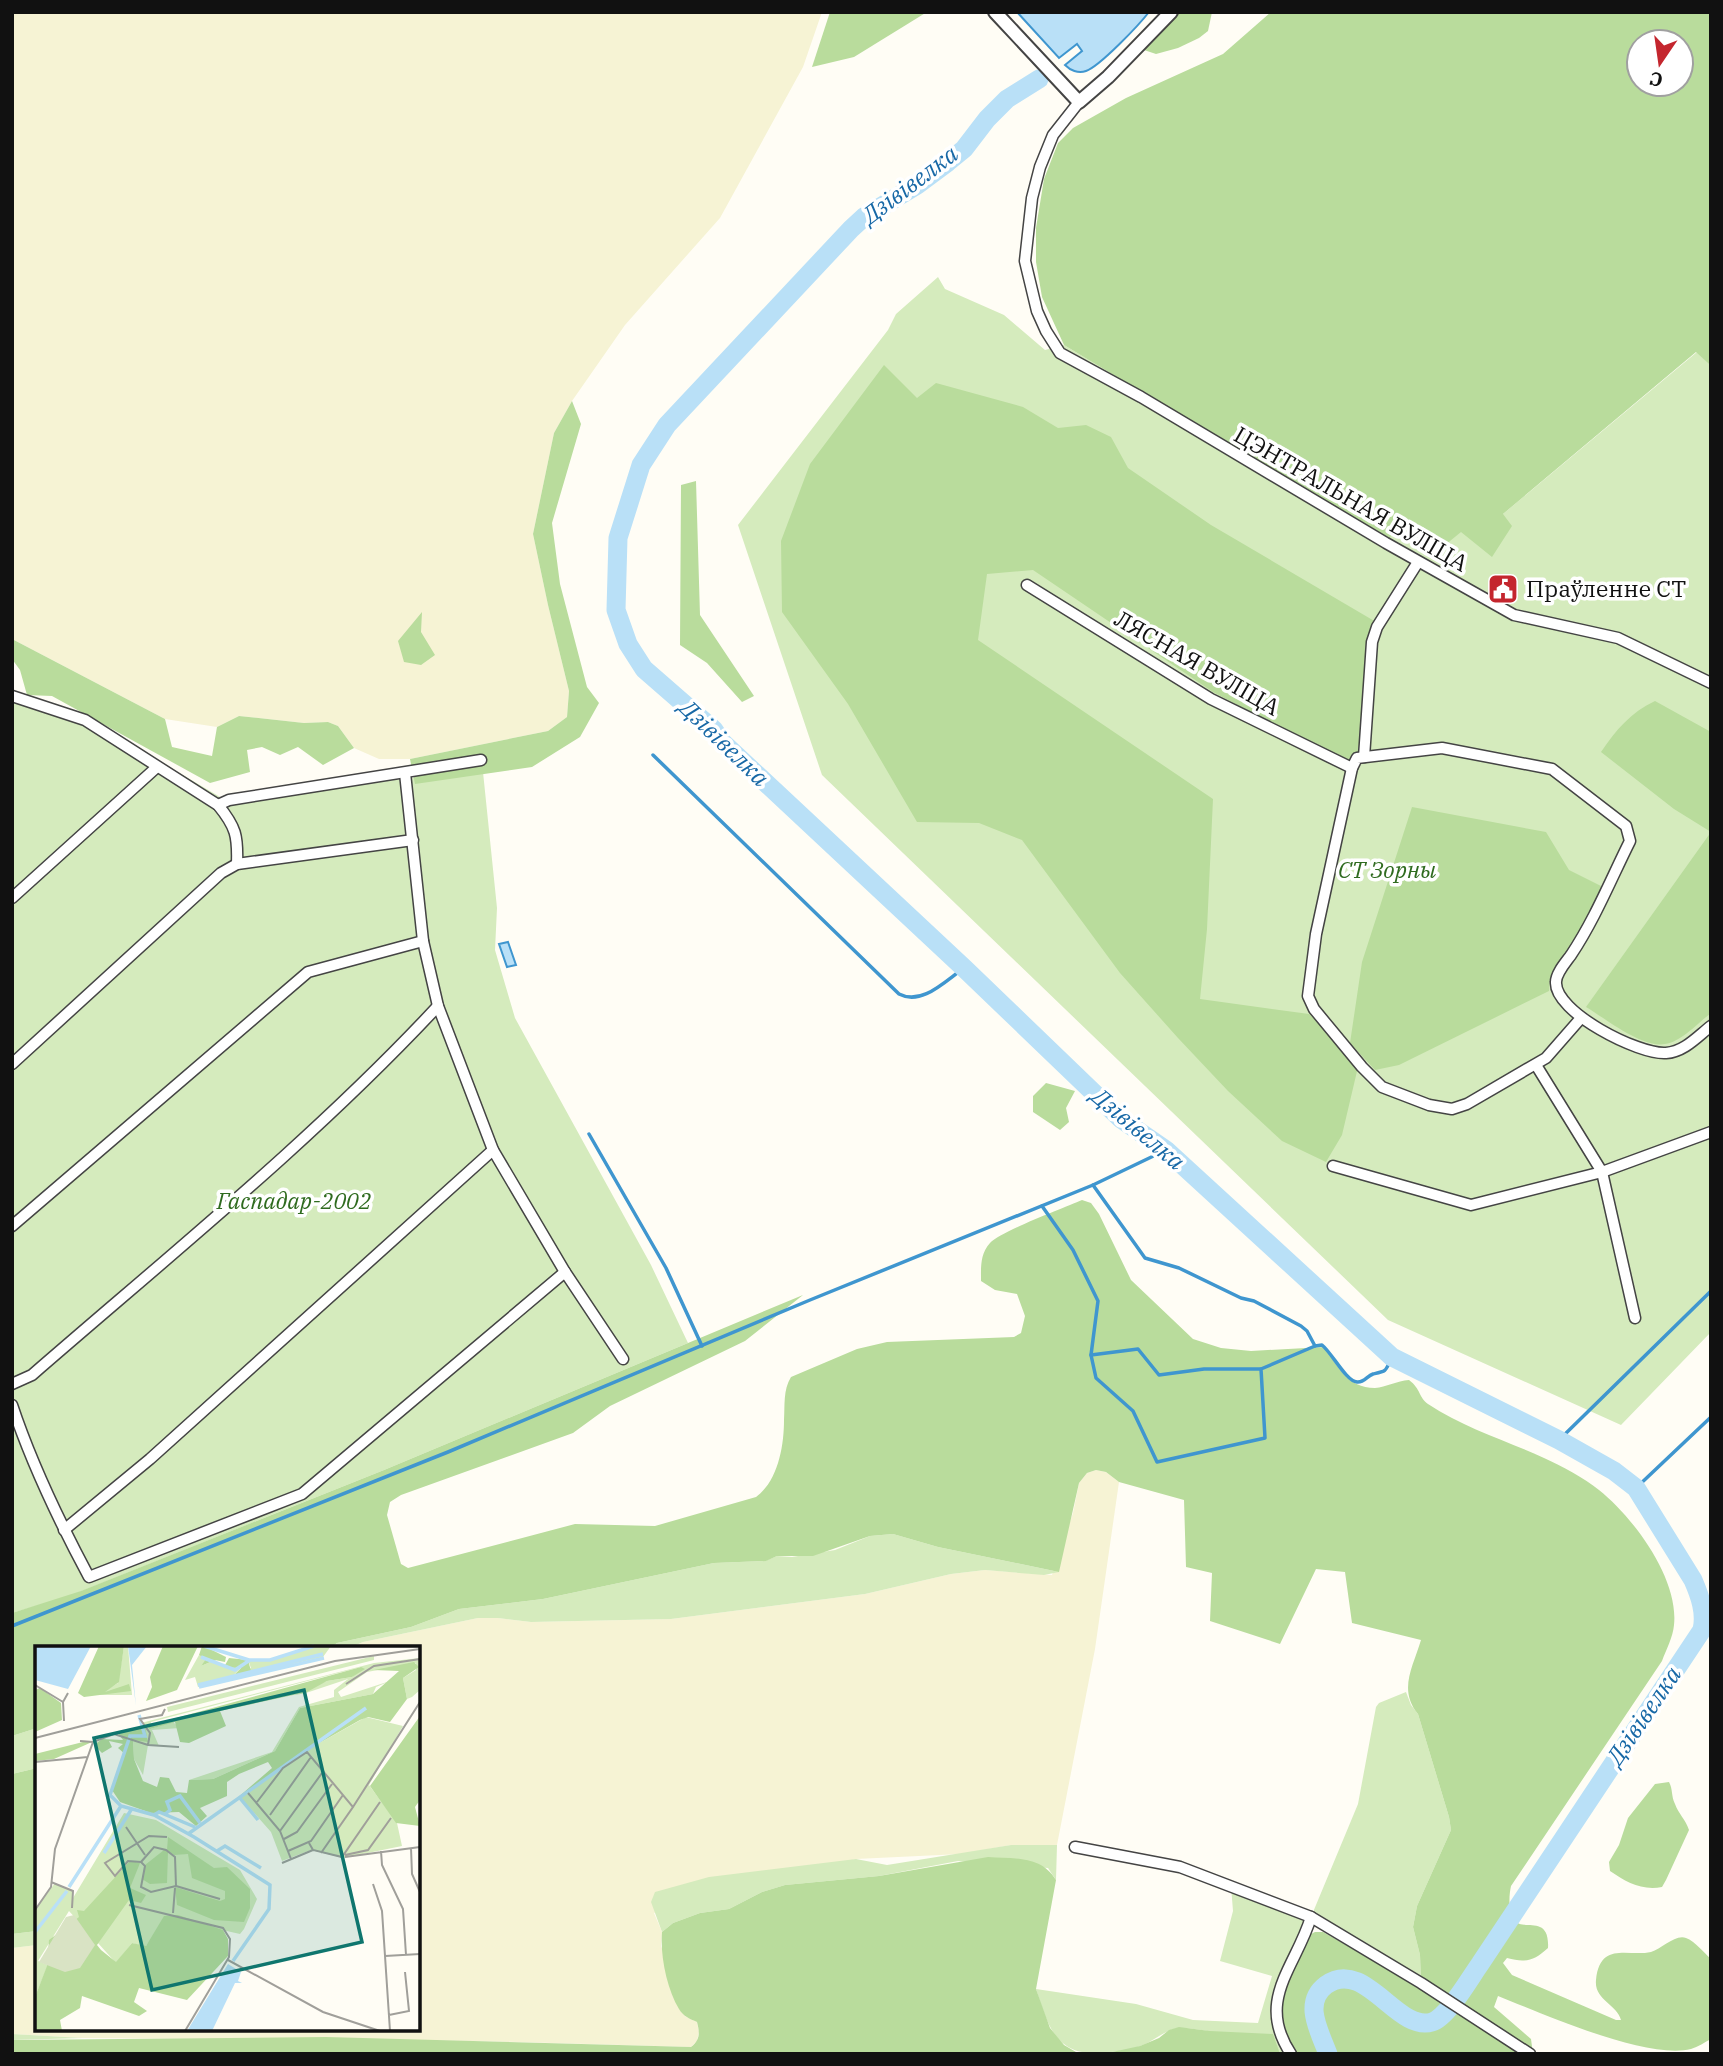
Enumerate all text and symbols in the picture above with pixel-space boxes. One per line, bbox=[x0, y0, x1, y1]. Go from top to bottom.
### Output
north arrow bbox=[1625, 28, 1695, 98]
text: С bbox=[1647, 66, 1665, 93]
water label: Дзівівелка bbox=[852, 137, 964, 233]
street label: ЦЭНТРАЛЬНАЯ ВУЛІЦА bbox=[1229, 419, 1474, 578]
public building icon: Праўленне СТ bbox=[1486, 572, 1520, 606]
place label: Праўленне СТ bbox=[1526, 573, 1686, 603]
street label: ЛЯСНАЯ ВУЛІЦА bbox=[1109, 603, 1286, 722]
water label: Дзівівелка bbox=[671, 689, 776, 793]
park label: СТ Зорны bbox=[1338, 854, 1436, 884]
water label: Дзівівелка bbox=[1083, 1078, 1192, 1177]
park label: Гаспадар-2002 bbox=[216, 1185, 371, 1215]
inset map bbox=[35, 1646, 420, 2031]
water label: Дзівівелка bbox=[1597, 1660, 1688, 1774]

